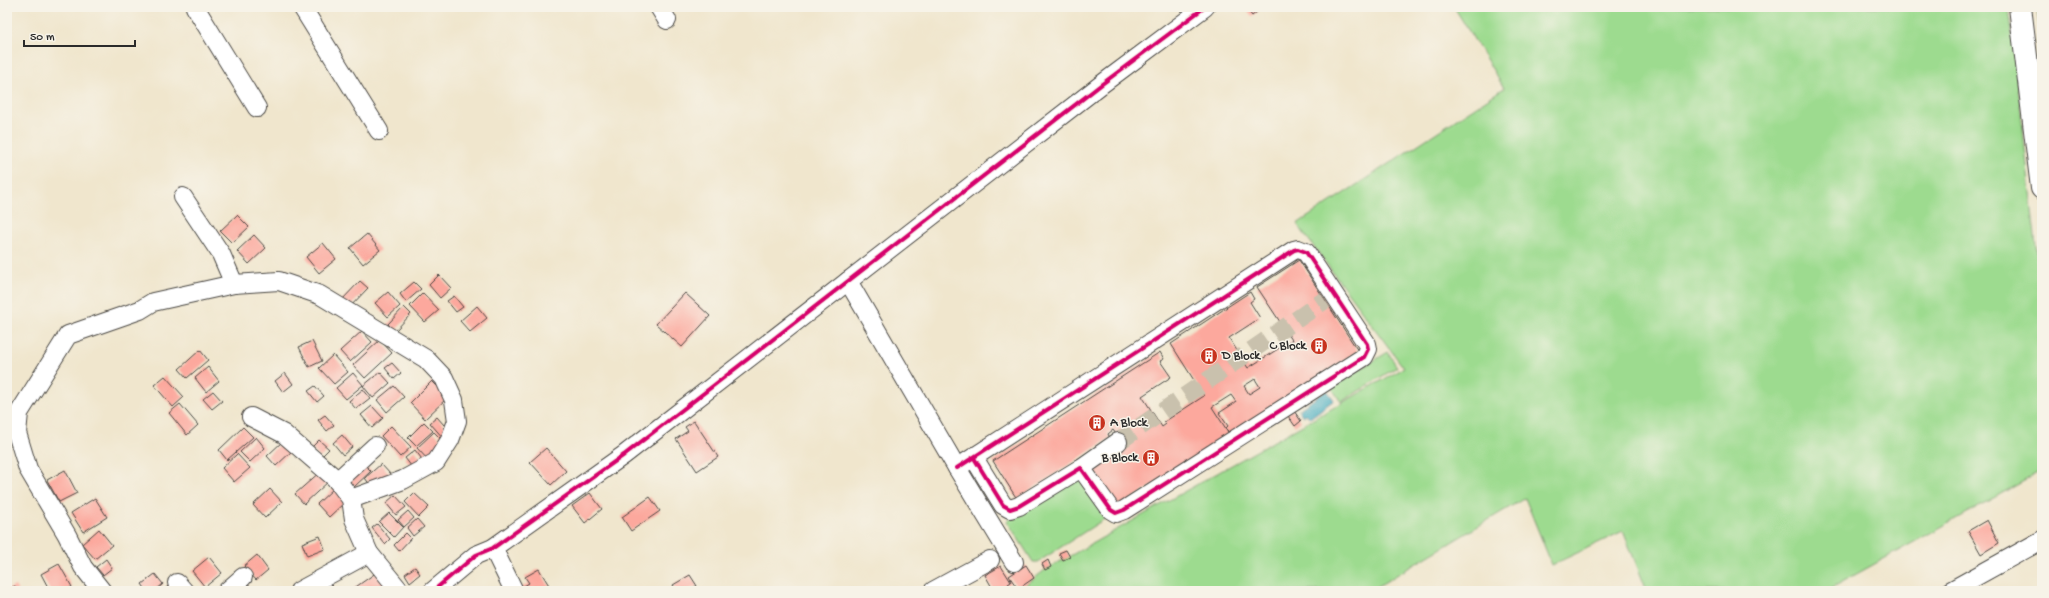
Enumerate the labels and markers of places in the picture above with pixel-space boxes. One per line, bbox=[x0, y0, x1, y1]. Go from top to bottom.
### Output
building icon: C Block bbox=[1309, 336, 1329, 356]
place label: C Block bbox=[1269, 339, 1307, 354]
building icon: D Block bbox=[1199, 346, 1219, 366]
place label: D Block bbox=[1221, 349, 1261, 364]
building icon: A Block bbox=[1087, 413, 1107, 433]
place label: A Block bbox=[1110, 416, 1148, 431]
building icon: B Block bbox=[1141, 448, 1161, 468]
place label: B Block bbox=[1101, 451, 1139, 466]

